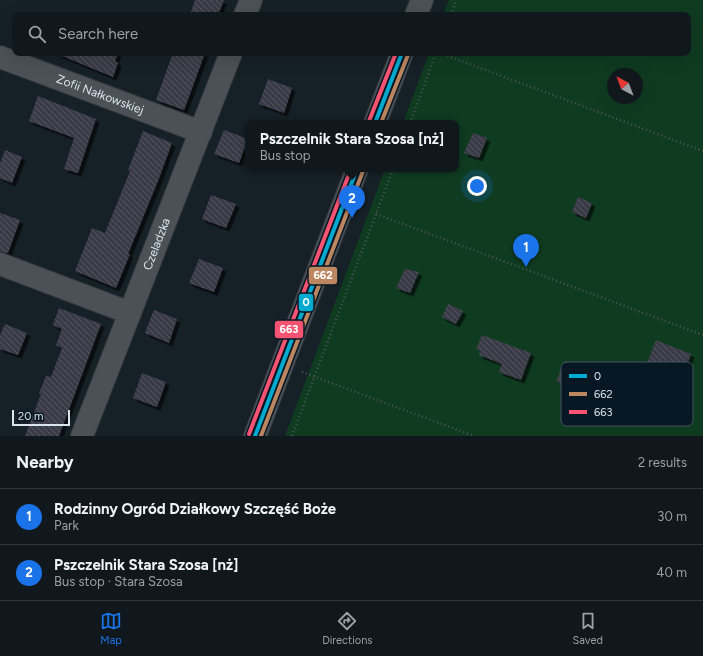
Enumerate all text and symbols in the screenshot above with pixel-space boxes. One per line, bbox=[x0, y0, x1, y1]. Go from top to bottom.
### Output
search box bbox=[12, 12, 691, 56]
icon: search bbox=[26, 23, 48, 45]
text: Search here bbox=[58, 25, 138, 43]
north arrow bbox=[607, 68, 643, 104]
street label: Zofii Nałkowskiej bbox=[54, 72, 146, 117]
popup bbox=[245, 120, 459, 172]
text: Pszczelnik Stara Szosa [nż] bbox=[260, 130, 444, 148]
text: Bus stop bbox=[260, 148, 310, 163]
your location bbox=[467, 176, 487, 196]
pin: 2 bbox=[339, 185, 365, 218]
street label: Czeladzka bbox=[140, 216, 173, 272]
pin: 1 bbox=[513, 234, 539, 267]
line badge: 662 bbox=[308, 266, 338, 285]
text: 662 bbox=[313, 269, 333, 282]
line badge: 0 bbox=[298, 293, 314, 312]
text: 0 bbox=[302, 296, 310, 309]
line badge: 663 bbox=[274, 320, 304, 339]
text: 663 bbox=[280, 323, 298, 336]
legend bbox=[561, 362, 693, 426]
text: 0 bbox=[594, 370, 601, 383]
text: 662 bbox=[594, 388, 613, 401]
text: 663 bbox=[594, 406, 612, 419]
scale bar bbox=[12, 408, 70, 427]
text: 20 m bbox=[18, 410, 43, 423]
text: Nearby bbox=[16, 452, 74, 472]
text: 2 results bbox=[638, 455, 687, 470]
text: Rodzinny Ogród Działkowy Szczęść Boże bbox=[54, 500, 336, 518]
text: 1 bbox=[26, 509, 32, 524]
text: 30 m bbox=[657, 509, 687, 524]
text: Park bbox=[54, 518, 79, 533]
text: Pszczelnik Stara Szosa [nż] bbox=[54, 556, 238, 574]
text: 2 bbox=[25, 565, 33, 580]
text: 40 m bbox=[656, 565, 687, 580]
text: Bus stop · Stara Szosa bbox=[54, 574, 183, 589]
tab: Map bbox=[100, 610, 122, 647]
tab: Directions bbox=[322, 610, 372, 647]
tab: Saved bbox=[573, 610, 603, 647]

